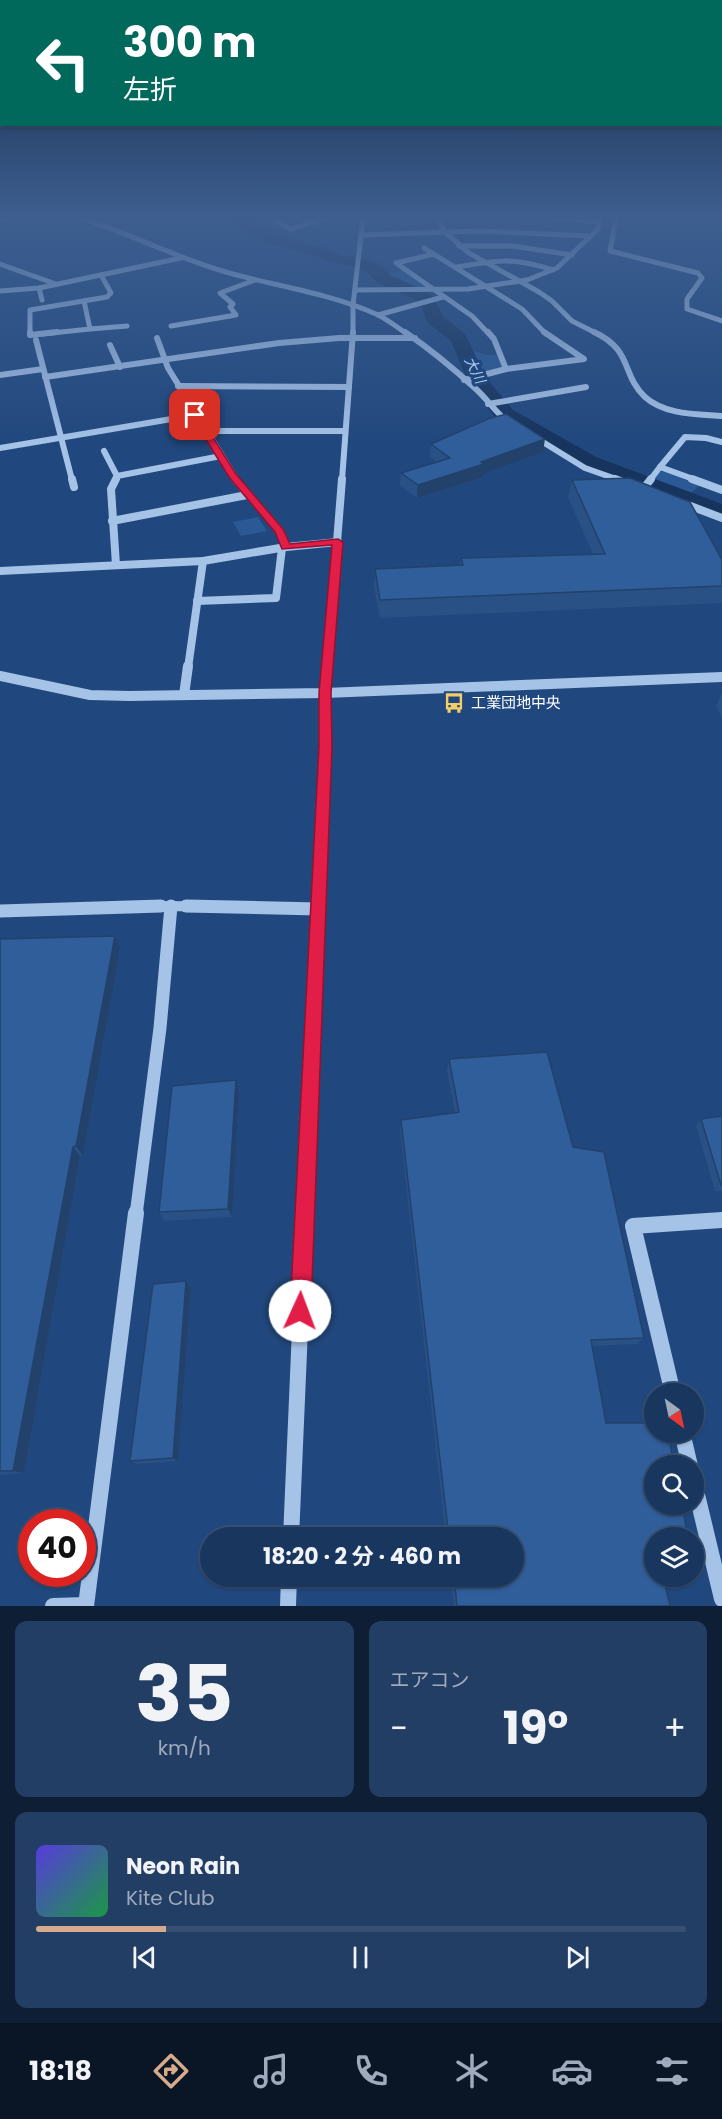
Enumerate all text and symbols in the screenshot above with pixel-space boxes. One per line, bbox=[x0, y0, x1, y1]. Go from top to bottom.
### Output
text: 300 m bbox=[123, 13, 257, 72]
icon: left bbox=[24, 24, 102, 102]
text: 左折 bbox=[123, 71, 177, 108]
water label: 大川 bbox=[460, 353, 491, 389]
pin bbox=[169, 389, 220, 440]
icon: arrive bbox=[178, 398, 211, 431]
bus stop icon: 工業団地中央 bbox=[442, 691, 466, 715]
place label: 工業団地中央 bbox=[471, 692, 561, 713]
position arrow bbox=[268, 1279, 332, 1343]
north arrow bbox=[644, 1383, 704, 1443]
map controls bbox=[644, 1383, 704, 1587]
button: search bbox=[644, 1455, 704, 1515]
speed limit sign: 40 bbox=[18, 1509, 96, 1587]
button: layers bbox=[644, 1527, 704, 1587]
text: 18:20 · 2 分 · 460 m bbox=[263, 1541, 461, 1572]
text: 35 bbox=[135, 1639, 233, 1748]
text: エアコン bbox=[390, 1666, 470, 1694]
text: 19° bbox=[503, 1697, 568, 1760]
text: − bbox=[390, 1705, 408, 1752]
text: + bbox=[663, 1705, 686, 1752]
text: km/h bbox=[158, 1734, 211, 1762]
text: Neon Rain bbox=[126, 1851, 240, 1882]
text: Kite Club bbox=[126, 1884, 215, 1912]
icon: previous bbox=[128, 1941, 161, 1974]
icon: pause bbox=[344, 1941, 377, 1974]
icon: next bbox=[561, 1941, 594, 1974]
icon: directions bbox=[150, 2050, 192, 2092]
icon: music bbox=[250, 2050, 292, 2092]
icon: phone bbox=[350, 2050, 392, 2092]
icon: climate bbox=[451, 2050, 493, 2092]
icon: car bbox=[551, 2050, 593, 2092]
icon: filters bbox=[651, 2050, 693, 2092]
text: 18:18 bbox=[29, 2052, 92, 2089]

